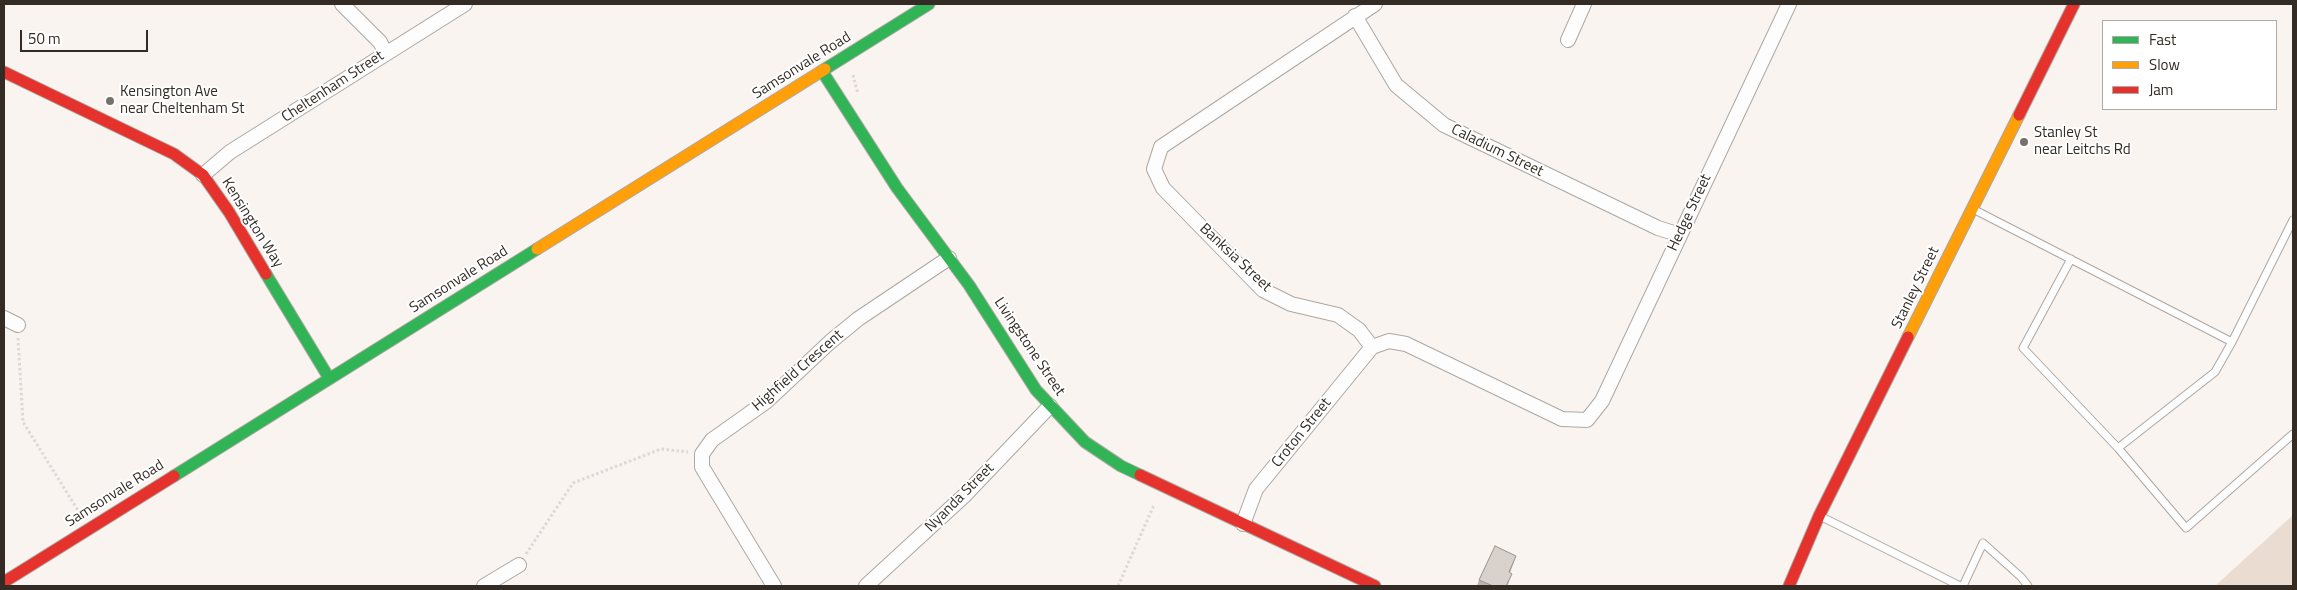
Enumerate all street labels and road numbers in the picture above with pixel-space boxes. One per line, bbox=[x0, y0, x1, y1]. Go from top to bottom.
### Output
street label: Samsonvale Road bbox=[750, 29, 854, 103]
street label: Cheltenham Street bbox=[279, 47, 387, 127]
street label: Caladium Street bbox=[1448, 121, 1546, 181]
street label: Hedge Street bbox=[1664, 172, 1716, 254]
street label: Kensington Way bbox=[217, 175, 287, 271]
street label: Banksia Street bbox=[1195, 220, 1275, 296]
street label: Samsonvale Road bbox=[407, 243, 511, 317]
street label: Stanley Street bbox=[1888, 244, 1944, 332]
street label: Livingstone Street bbox=[990, 295, 1068, 399]
street label: Highfield Crescent bbox=[749, 327, 847, 415]
street label: Croton Street bbox=[1269, 395, 1335, 471]
street label: Samsonvale Road bbox=[63, 457, 167, 531]
street label: Nyanda Street bbox=[922, 460, 998, 536]

